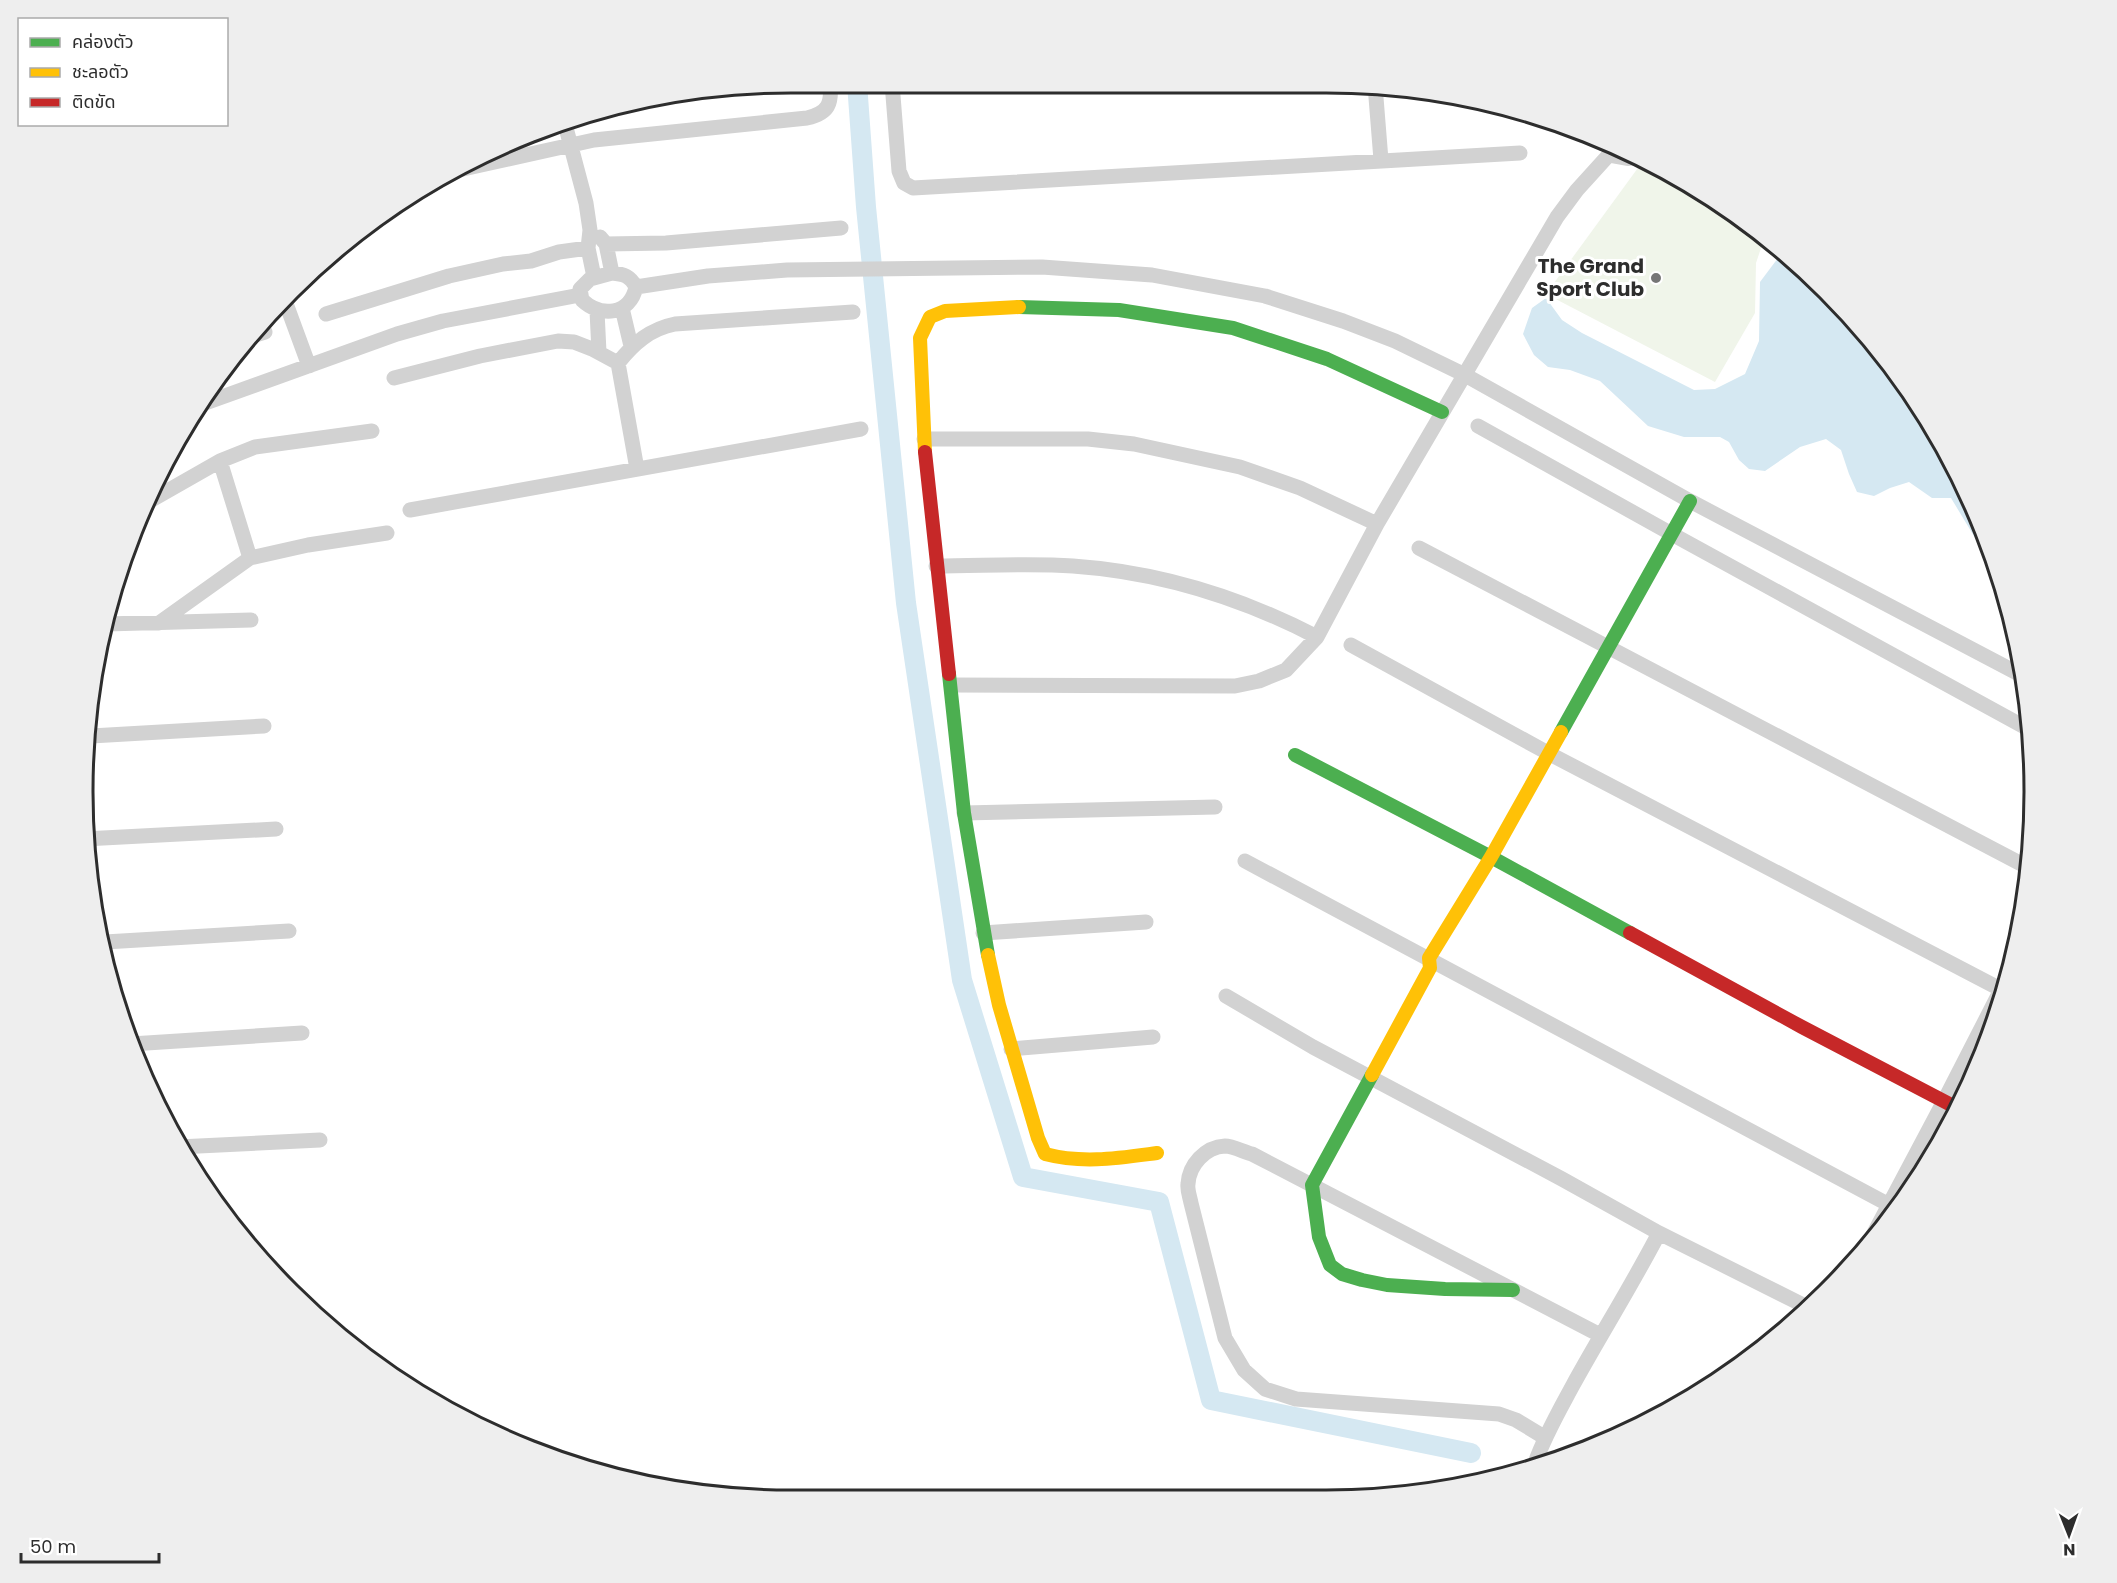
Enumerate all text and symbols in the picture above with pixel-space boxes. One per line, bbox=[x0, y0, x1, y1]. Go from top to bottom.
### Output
legend bbox=[18, 18, 228, 126]
text: คล่องตัว bbox=[72, 29, 134, 54]
text: ชะลอตัว bbox=[72, 59, 129, 84]
text: ติดขัด bbox=[72, 89, 115, 114]
place label: The Grand Sport Club bbox=[1536, 252, 1644, 303]
marker: The Grand Sport Club bbox=[1649, 271, 1663, 285]
north arrow bbox=[2039, 1505, 2099, 1565]
scale bar bbox=[21, 1526, 159, 1564]
text: 50 m bbox=[30, 1534, 76, 1559]
text: N bbox=[2063, 1538, 2075, 1561]

